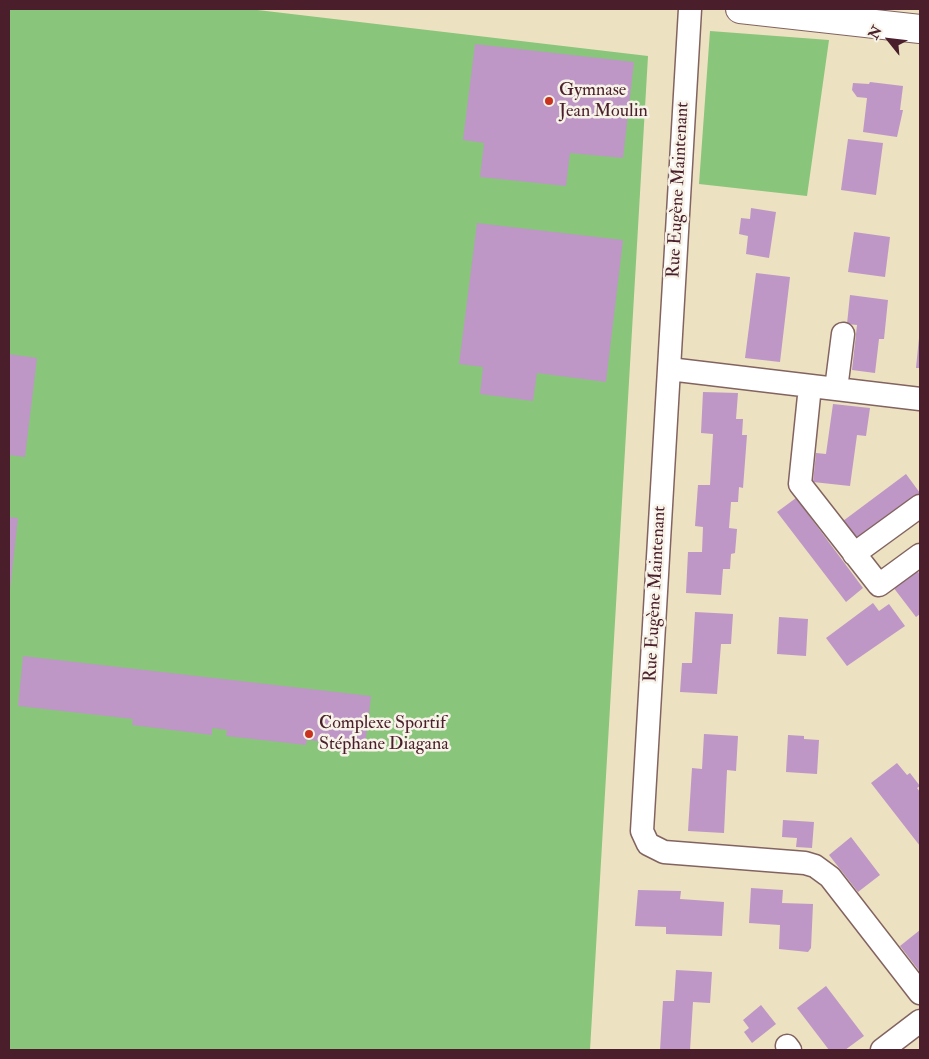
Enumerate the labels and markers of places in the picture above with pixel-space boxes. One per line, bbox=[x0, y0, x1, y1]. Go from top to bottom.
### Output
place label: Gymnase Jean Moulin bbox=[559, 80, 648, 122]
marker: Gymnase Jean Moulin bbox=[543, 95, 555, 107]
place label: Complexe Sportif Stéphane Diagana bbox=[319, 713, 449, 756]
marker: Complexe Sportif Stéphane Diagana bbox=[303, 728, 315, 740]

